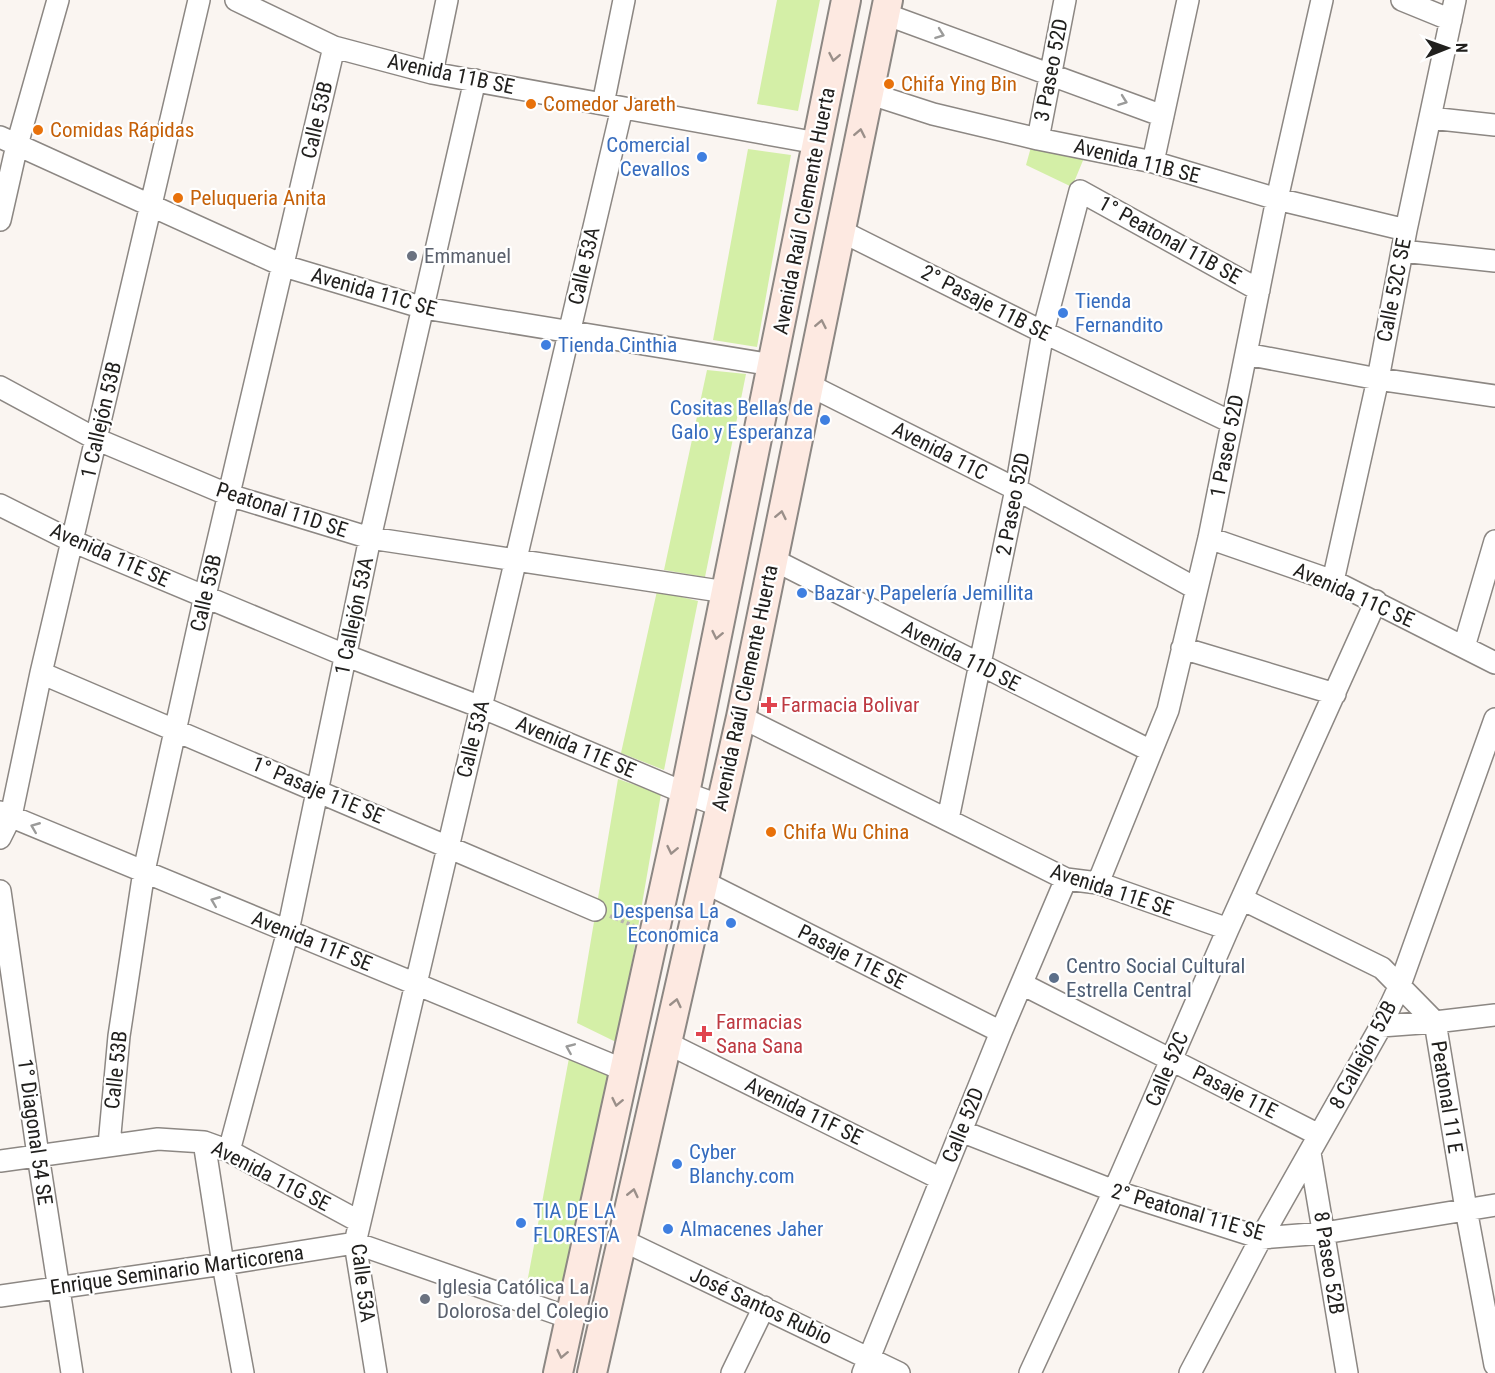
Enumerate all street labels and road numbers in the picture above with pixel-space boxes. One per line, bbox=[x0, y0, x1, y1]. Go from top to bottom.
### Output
street label: 3 Paseo 52D bbox=[1029, 17, 1073, 123]
street label: Avenida 11B SE bbox=[385, 49, 517, 99]
street label: Calle 53B bbox=[296, 79, 338, 161]
street label: Avenida Raúl Clemente Huerta bbox=[768, 85, 840, 337]
street label: Avenida 11B SE bbox=[1072, 134, 1202, 188]
street label: 1° Peatonal 11B SE bbox=[1095, 191, 1245, 289]
street label: Calle 53A bbox=[563, 225, 605, 307]
street label: Calle 52C SE bbox=[1372, 236, 1416, 344]
street label: 2° Pasaje 11B SE bbox=[917, 260, 1055, 346]
street label: Avenida 11C SE bbox=[309, 263, 439, 321]
street label: 1 Callejón 53B bbox=[76, 359, 126, 481]
street label: 1 Paseo 52D bbox=[1205, 393, 1249, 499]
street label: Avenida 11C bbox=[889, 417, 991, 485]
street label: 2 Paseo 52D bbox=[991, 451, 1035, 557]
street label: Peatonal 11D SE bbox=[213, 477, 351, 543]
street label: Avenida 11E SE bbox=[47, 518, 173, 592]
street label: Calle 53B bbox=[185, 552, 227, 634]
street label: 1 Callejón 53A bbox=[330, 555, 378, 677]
street label: Avenida 11C SE bbox=[1290, 558, 1418, 632]
street label: Avenida Raúl Clemente Huerta bbox=[707, 563, 783, 813]
street label: Avenida 11D SE bbox=[898, 616, 1024, 696]
street label: Calle 53A bbox=[452, 698, 494, 780]
street label: Avenida 11E SE bbox=[512, 711, 640, 783]
street label: 1° Pasaje 11E SE bbox=[248, 751, 388, 829]
street label: Avenida 11E SE bbox=[1047, 859, 1177, 921]
street label: Avenida 11F SE bbox=[248, 906, 376, 976]
street label: Pasaje 11E SE bbox=[794, 920, 910, 994]
street label: 8 Callejón 52B bbox=[1324, 997, 1402, 1113]
street label: Calle 52C bbox=[1141, 1028, 1193, 1110]
street label: Calle 53B bbox=[100, 1030, 132, 1110]
street label: Peatonal 11 E bbox=[1426, 1039, 1468, 1155]
street label: 1° Diagonal 54 SE bbox=[13, 1057, 57, 1207]
street label: Pasaje 11E bbox=[1189, 1060, 1281, 1124]
street label: Avenida 11F SE bbox=[741, 1072, 867, 1150]
street label: Calle 52D bbox=[937, 1084, 989, 1166]
street label: Avenida 11G SE bbox=[208, 1136, 334, 1216]
street label: 2° Peatonal 11E SE bbox=[1109, 1179, 1267, 1245]
street label: 8 Paseo 52B bbox=[1309, 1210, 1349, 1316]
street label: Enrique Seminario Marticorena bbox=[49, 1240, 305, 1300]
street label: Calle 53A bbox=[346, 1242, 380, 1324]
street label: José Santos Rubio bbox=[686, 1263, 836, 1349]

